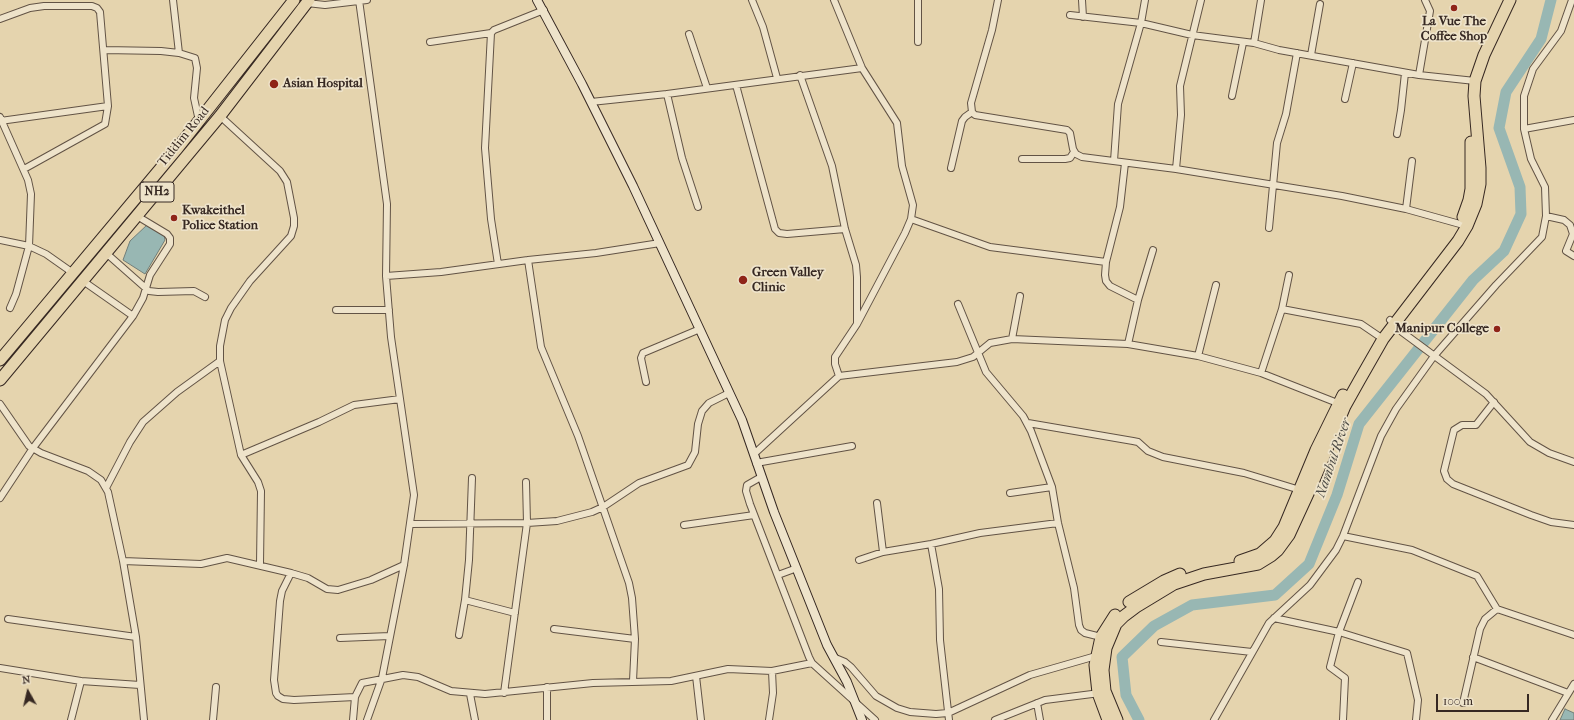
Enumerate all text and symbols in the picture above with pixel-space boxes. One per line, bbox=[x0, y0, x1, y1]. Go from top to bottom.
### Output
marker: La Vue The Coffee Shop bbox=[1449, 3, 1459, 13]
place label: La Vue The Coffee Shop bbox=[1421, 14, 1487, 45]
place label: Asian Hospital bbox=[283, 76, 363, 92]
marker: Asian Hospital bbox=[268, 78, 280, 90]
street label: Tiddim Road bbox=[155, 104, 213, 170]
road number: NH2 bbox=[140, 182, 174, 202]
place label: Kwakeithel Police Station bbox=[182, 203, 258, 234]
marker: Kwakeithel Police Station bbox=[169, 213, 179, 223]
place label: Green Valley Clinic bbox=[752, 265, 824, 296]
marker: Green Valley Clinic bbox=[737, 274, 749, 286]
place label: Manipur College bbox=[1395, 321, 1489, 337]
marker: Manipur College bbox=[1492, 324, 1502, 334]
water label: Nambul River bbox=[1313, 416, 1355, 500]
north arrow bbox=[8, 672, 48, 712]
text: N bbox=[21, 673, 31, 687]
scale bar bbox=[1438, 686, 1531, 712]
text: 100 m bbox=[1443, 694, 1473, 708]

